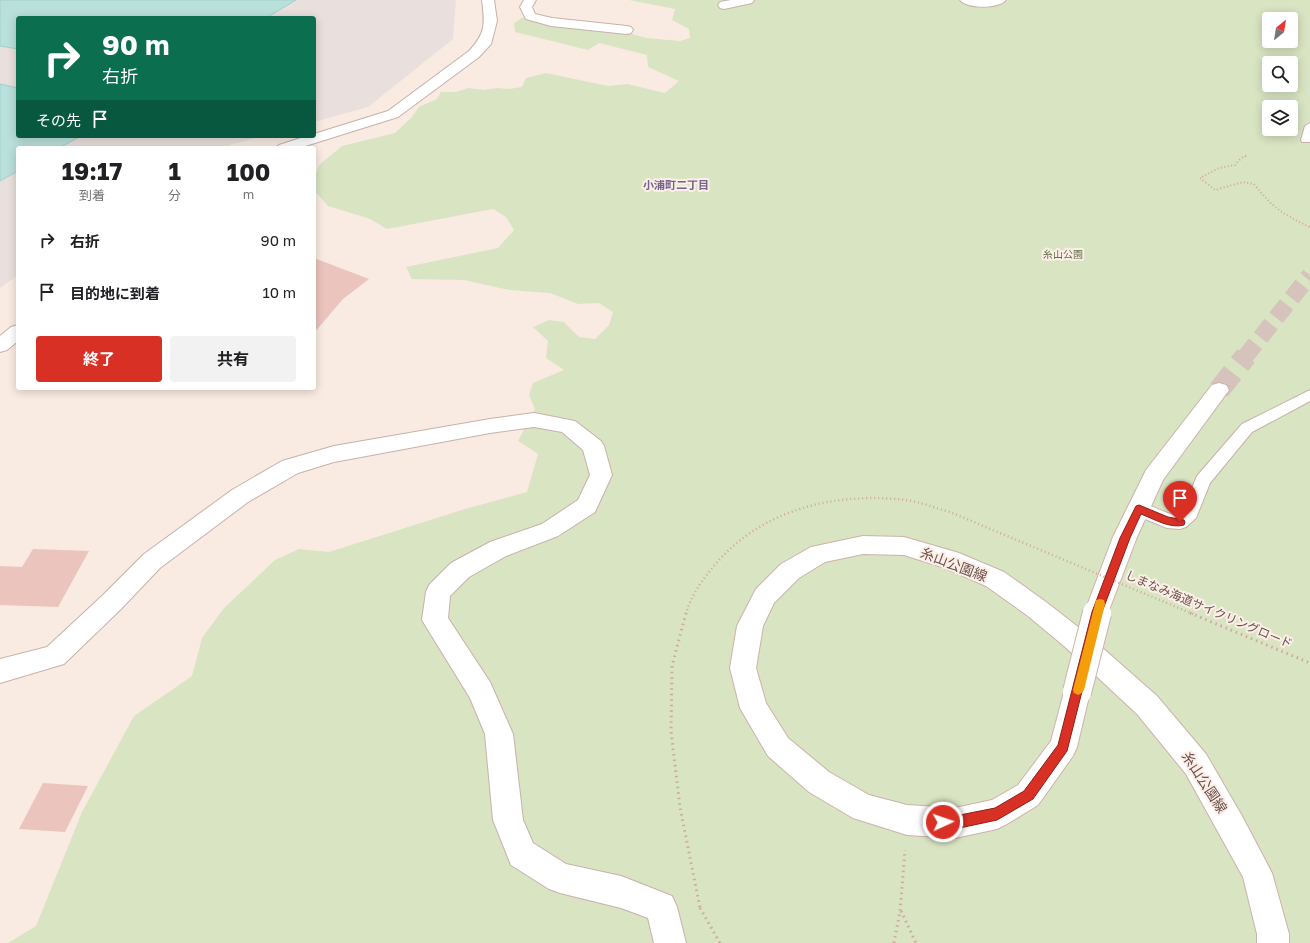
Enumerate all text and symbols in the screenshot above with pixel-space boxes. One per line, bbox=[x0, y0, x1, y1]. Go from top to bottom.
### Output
north arrow bbox=[1262, 12, 1298, 48]
map controls bbox=[1262, 12, 1298, 136]
text: 90 m bbox=[102, 28, 169, 61]
icon: right bbox=[36, 32, 88, 84]
button: search bbox=[1262, 56, 1298, 92]
text: 右折 bbox=[102, 65, 138, 87]
button: layers bbox=[1262, 100, 1298, 136]
icon: arrive bbox=[89, 108, 111, 130]
text: その先 bbox=[36, 111, 81, 129]
text: 19:17 bbox=[62, 156, 122, 185]
text: 1 bbox=[168, 156, 181, 185]
text: 100 bbox=[227, 157, 270, 186]
district label: 小浦町二丁目 bbox=[643, 178, 709, 191]
text: m bbox=[243, 186, 254, 202]
text: 到着 bbox=[79, 187, 105, 203]
text: 分 bbox=[168, 187, 181, 203]
icon: right bbox=[36, 229, 58, 251]
text: 90 m bbox=[261, 231, 296, 249]
text: 右折 bbox=[70, 232, 100, 250]
park label: 糸山公園 bbox=[1043, 248, 1083, 260]
icon: arrive bbox=[36, 281, 58, 303]
text: 10 m bbox=[262, 283, 296, 301]
text: 目的地に到着 bbox=[70, 284, 160, 302]
button: 終了 bbox=[36, 336, 162, 382]
button: 共有 bbox=[170, 336, 296, 382]
pin bbox=[1163, 481, 1197, 522]
icon: arrive bbox=[1169, 487, 1191, 509]
street label: 糸山公園線 bbox=[918, 544, 990, 584]
street label: しまなみ海道サイクリングロード bbox=[1123, 567, 1295, 651]
street label: 糸山公園線 bbox=[1179, 748, 1231, 816]
position arrow bbox=[922, 801, 964, 843]

